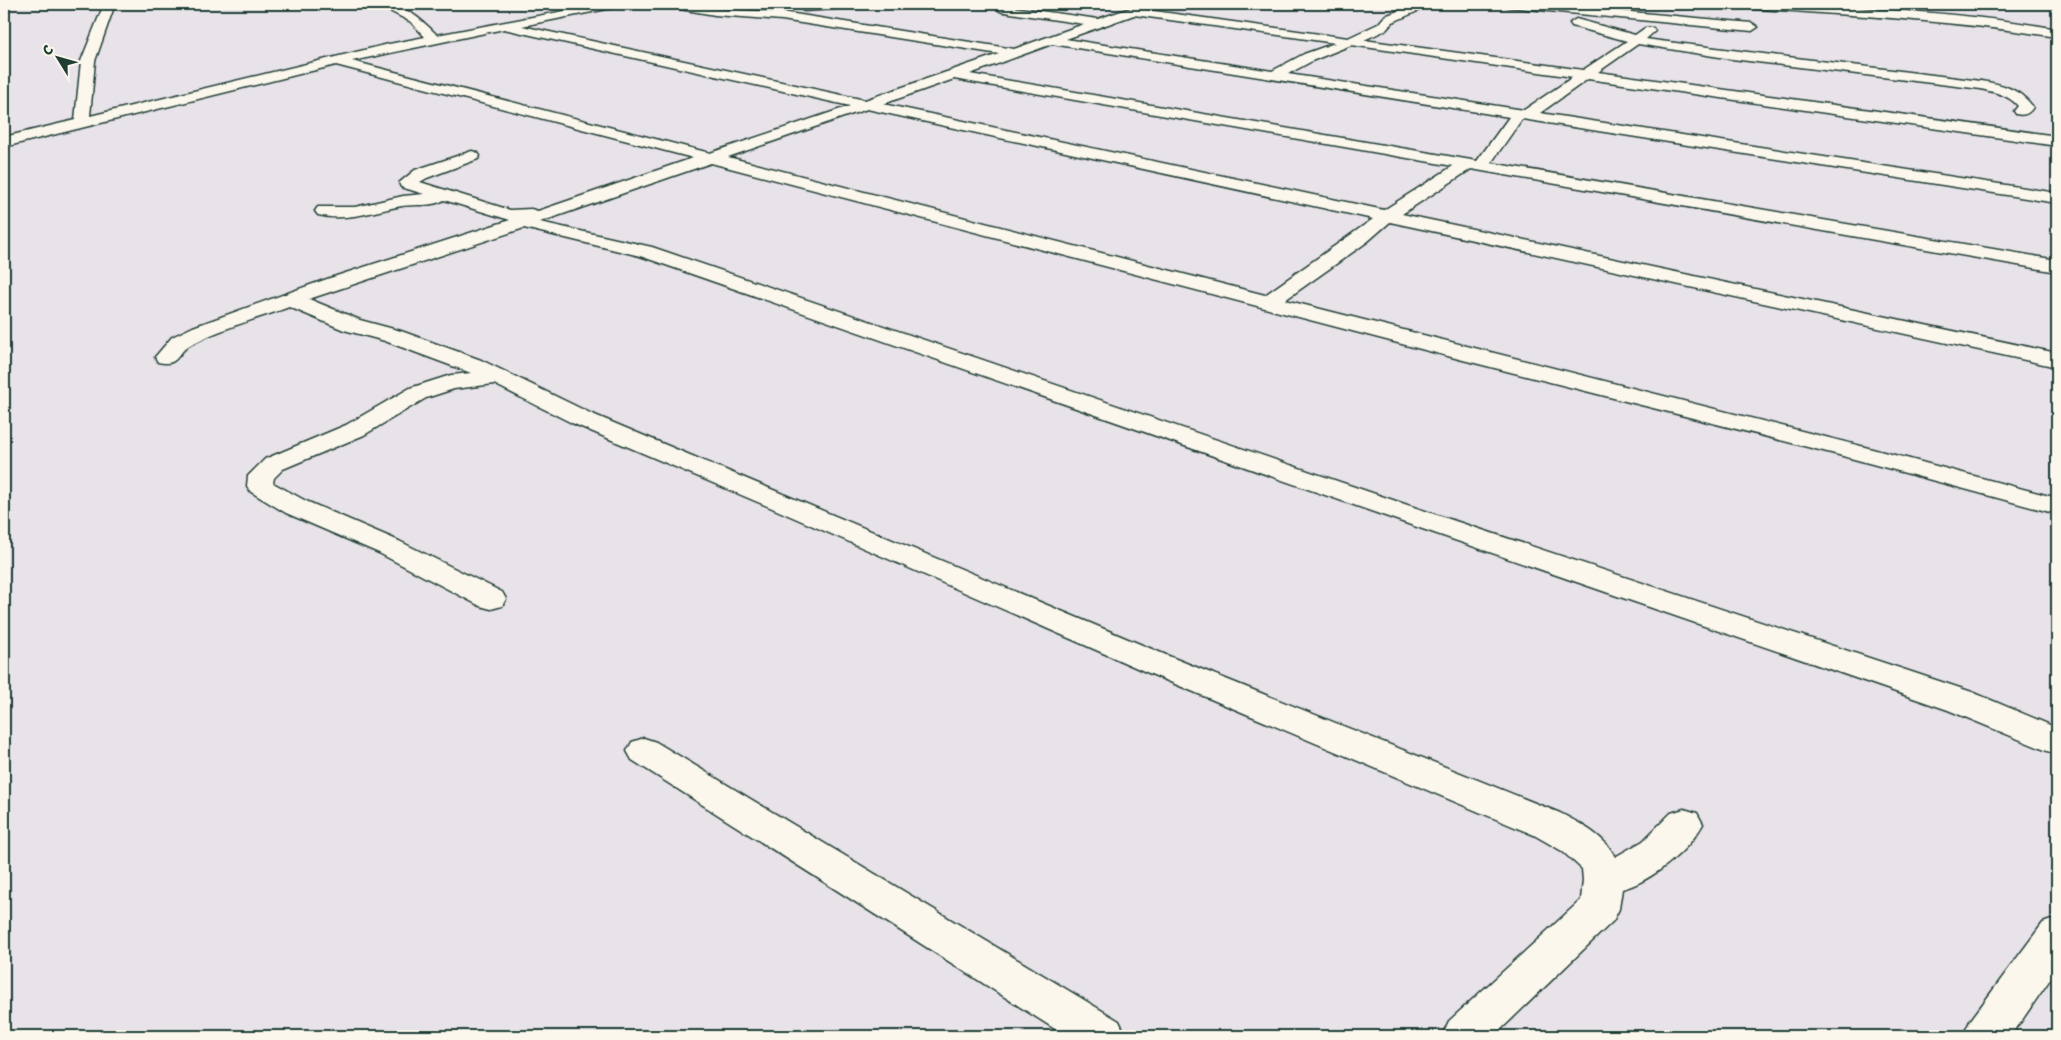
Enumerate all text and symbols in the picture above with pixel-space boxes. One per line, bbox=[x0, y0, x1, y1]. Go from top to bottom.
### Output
north arrow bbox=[32, 32, 82, 82]
text: С bbox=[38, 41, 57, 59]

